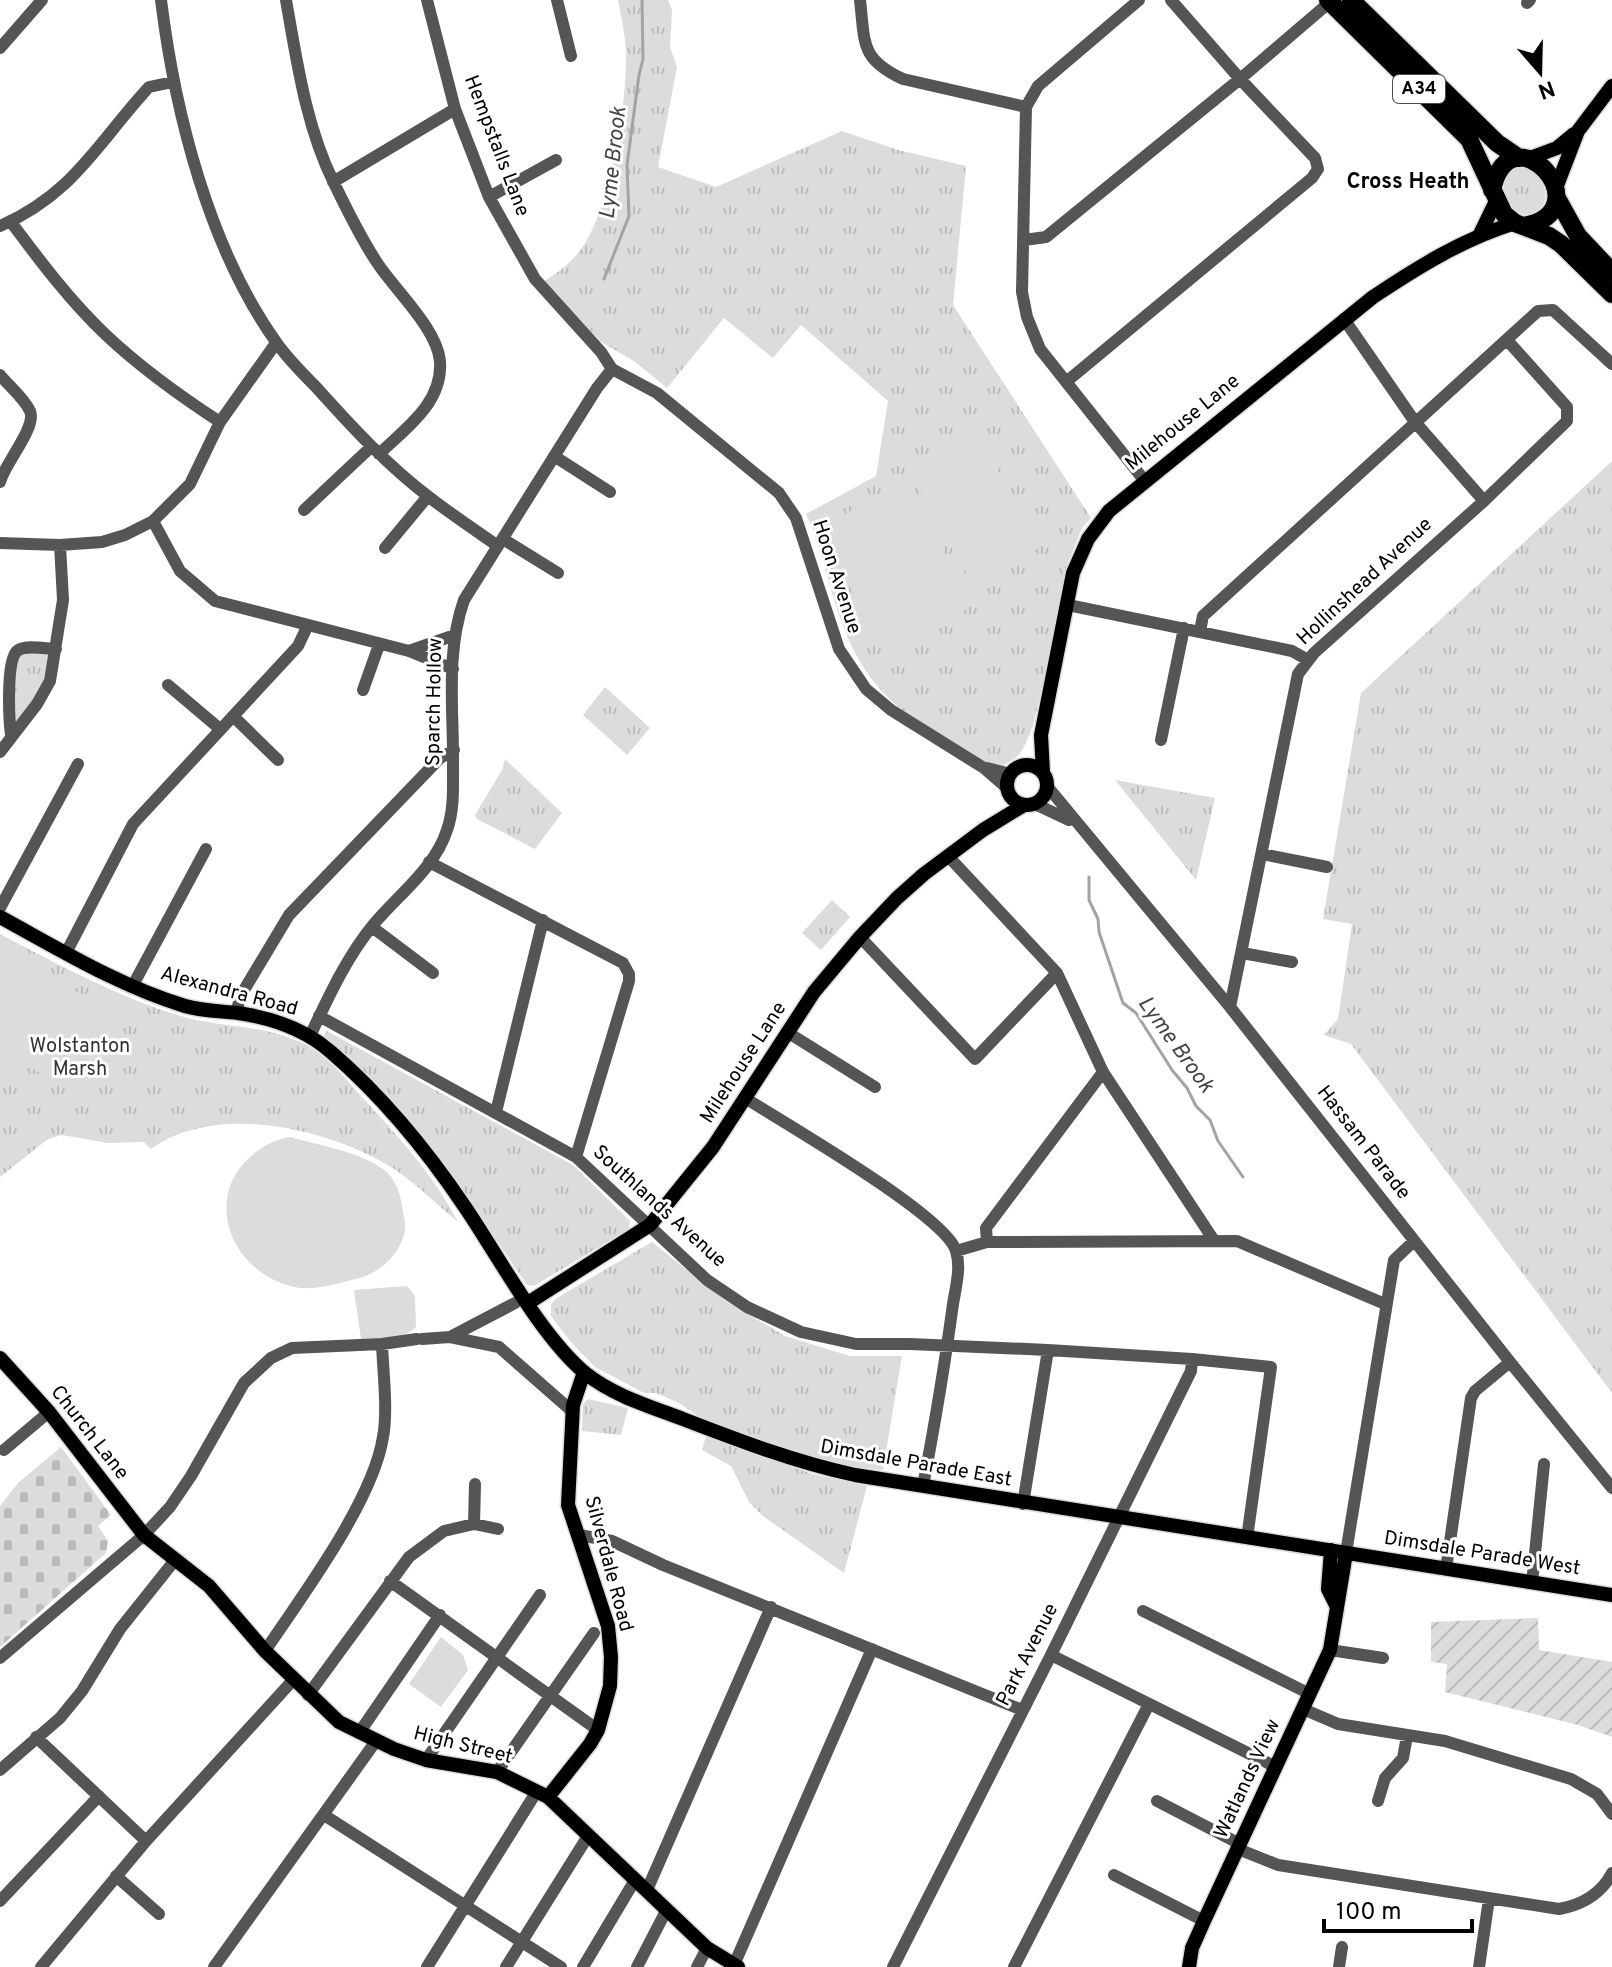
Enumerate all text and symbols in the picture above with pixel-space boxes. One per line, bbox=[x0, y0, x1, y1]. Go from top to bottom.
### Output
north arrow bbox=[1500, 32, 1580, 112]
street label: Hempstalls Lane bbox=[457, 72, 535, 220]
text: N bbox=[1534, 73, 1558, 104]
road number: A34 bbox=[1393, 75, 1445, 103]
water label: Lyme Brook bbox=[595, 105, 633, 221]
district label: Cross Heath bbox=[1346, 169, 1470, 196]
street label: Milehouse Lane bbox=[1120, 369, 1246, 477]
street label: Hollinshead Avenue bbox=[1292, 512, 1438, 652]
street label: Hoon Avenue bbox=[805, 517, 867, 637]
street label: Sparch Hollow bbox=[421, 638, 449, 766]
street label: Alexandra Road bbox=[157, 961, 301, 1023]
water label: Lyme Brook bbox=[1131, 991, 1220, 1099]
street label: Milehouse Lane bbox=[695, 997, 793, 1129]
park label: Wolstanton Marsh bbox=[30, 1034, 130, 1083]
street label: Hassam Parade bbox=[1310, 1081, 1416, 1205]
street label: Southlands Avenue bbox=[587, 1140, 731, 1274]
street label: Church Lane bbox=[44, 1380, 134, 1486]
street label: Dimsdale Parade East bbox=[818, 1434, 1014, 1494]
street label: Silverdale Road bbox=[577, 1493, 639, 1635]
street label: Dimsdale Parade West bbox=[1382, 1526, 1582, 1582]
street label: Park Avenue bbox=[991, 1599, 1065, 1711]
street label: Watlands View bbox=[1209, 1715, 1287, 1843]
street label: High Street bbox=[411, 1721, 515, 1771]
scale bar bbox=[1324, 1883, 1472, 1933]
text: 100 m bbox=[1336, 1898, 1402, 1928]

